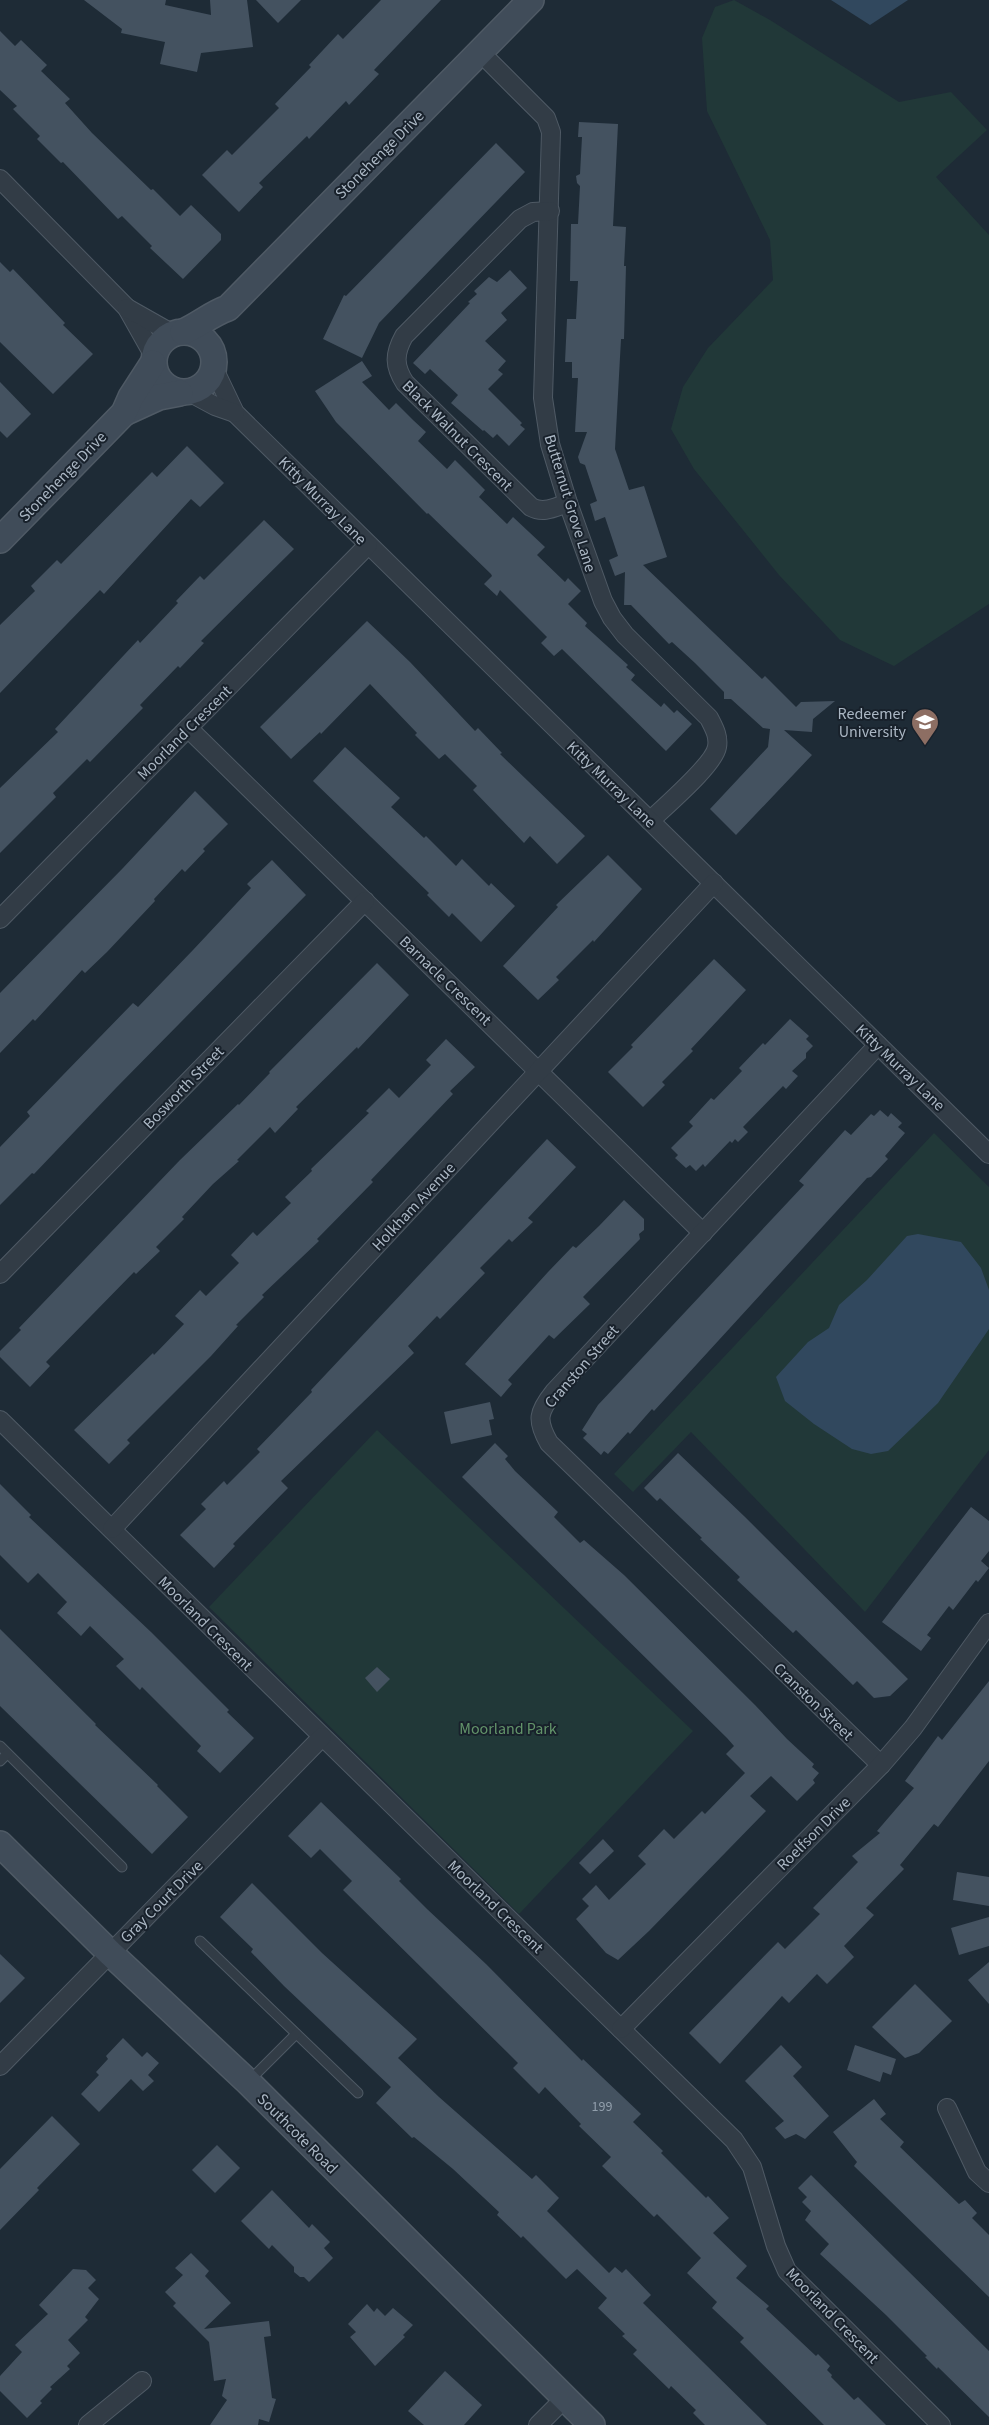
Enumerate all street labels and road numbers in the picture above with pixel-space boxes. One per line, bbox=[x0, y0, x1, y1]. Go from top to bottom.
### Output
street label: Stonehenge Drive bbox=[330, 105, 429, 204]
street label: Black Walnut Crescent bbox=[397, 375, 518, 496]
street label: Stonehenge Drive bbox=[14, 427, 112, 527]
street label: Butternut Grove Lane bbox=[539, 432, 601, 575]
street label: Kitty Murray Lane bbox=[273, 452, 371, 550]
street label: Moorland Crescent bbox=[132, 680, 237, 785]
street label: Kitty Murray Lane bbox=[562, 736, 661, 833]
street label: Barnacle Crescent bbox=[394, 931, 497, 1031]
street label: Kitty Murray Lane bbox=[851, 1019, 950, 1116]
street label: Bosworth Street bbox=[138, 1041, 229, 1134]
street label: Holkham Avenue bbox=[367, 1158, 461, 1256]
street label: Cranston Street bbox=[540, 1320, 624, 1413]
street label: Moorland Crescent bbox=[153, 1571, 258, 1676]
street label: Cranston Street bbox=[768, 1658, 859, 1746]
street label: Roelfson Drive bbox=[772, 1792, 856, 1876]
street label: Gray Court Drive bbox=[115, 1855, 208, 1948]
street label: Moorland Crescent bbox=[442, 1855, 549, 1959]
street label: Southcote Road bbox=[252, 2088, 343, 2179]
street label: Moorland Crescent bbox=[781, 2263, 884, 2369]

